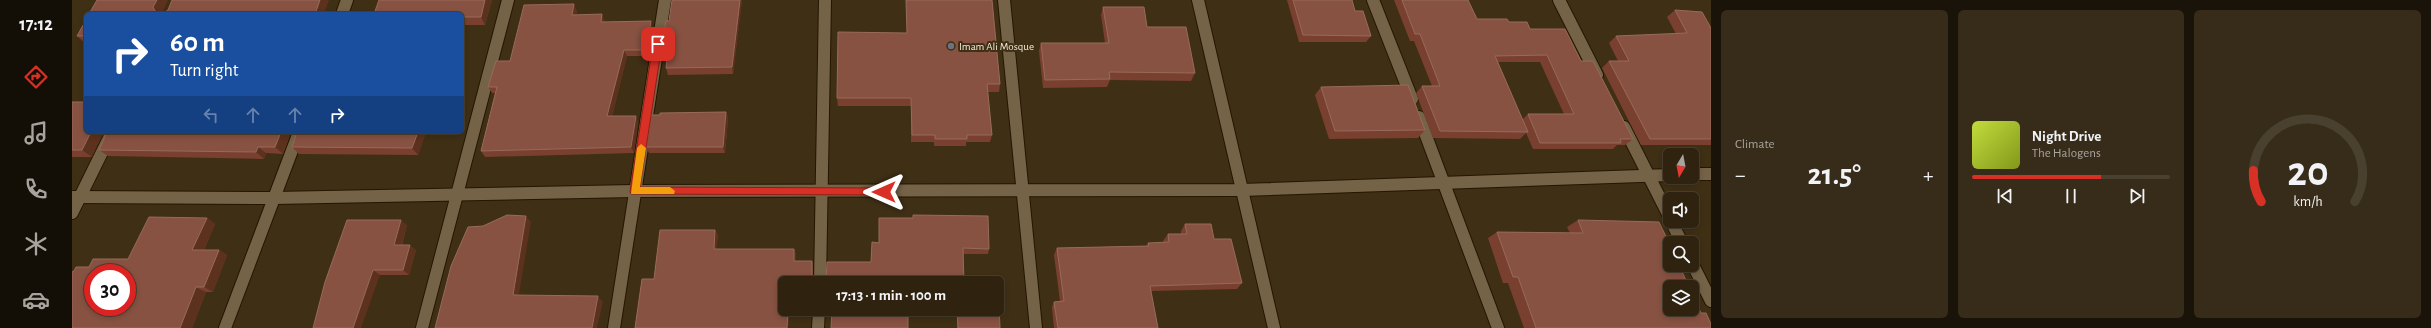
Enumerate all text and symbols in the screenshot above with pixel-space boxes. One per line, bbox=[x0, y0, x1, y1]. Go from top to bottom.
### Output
text: 17:12 bbox=[19, 16, 53, 34]
pin bbox=[641, 27, 675, 61]
icon: right bbox=[104, 28, 156, 80]
text: 60 m bbox=[170, 29, 225, 57]
icon: arrive bbox=[647, 33, 669, 55]
marker: Imam Ali Mosque bbox=[946, 41, 956, 51]
place label: Imam Ali Mosque bbox=[959, 41, 1034, 52]
text: Turn right bbox=[170, 62, 239, 80]
icon: directions bbox=[22, 63, 50, 91]
icon: left bbox=[200, 104, 222, 126]
icon: ahead bbox=[242, 104, 264, 126]
icon: ahead bbox=[284, 104, 306, 126]
icon: right bbox=[326, 104, 348, 126]
icon: music bbox=[22, 119, 50, 147]
text: Night Drive bbox=[2032, 129, 2101, 144]
text: Climate bbox=[1735, 138, 1774, 151]
text: The Halogens bbox=[2032, 147, 2101, 160]
north arrow bbox=[1663, 148, 1699, 184]
map controls bbox=[1663, 148, 1699, 316]
text: 20 bbox=[2287, 152, 2328, 193]
text: 21.5° bbox=[1808, 160, 1861, 190]
text: − bbox=[1735, 164, 1746, 186]
text: + bbox=[1923, 164, 1934, 186]
position arrow bbox=[863, 171, 905, 213]
icon: phone bbox=[22, 175, 50, 203]
icon: previous bbox=[1994, 185, 2016, 207]
icon: pause bbox=[2060, 185, 2082, 207]
icon: next bbox=[2126, 185, 2148, 207]
button: sound bbox=[1663, 192, 1699, 228]
text: km/h bbox=[2293, 195, 2322, 209]
icon: climate bbox=[22, 230, 50, 258]
button: search bbox=[1663, 236, 1699, 272]
speed limit sign: 30 bbox=[84, 264, 136, 316]
button: layers bbox=[1663, 280, 1699, 316]
icon: car bbox=[22, 286, 50, 314]
text: 17:13 · 1 min · 100 m bbox=[836, 288, 946, 303]

